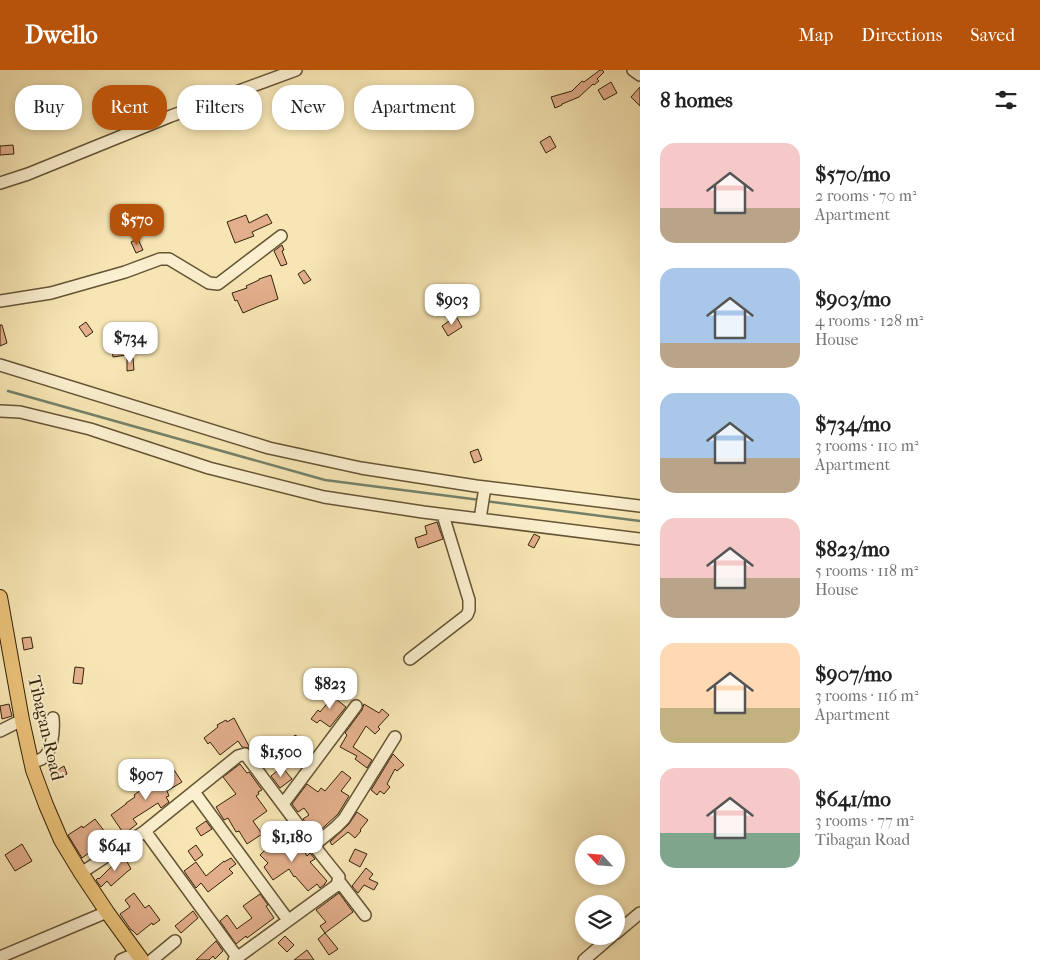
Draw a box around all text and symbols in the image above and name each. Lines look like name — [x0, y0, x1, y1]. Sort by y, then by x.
text: Dwello — [25, 21, 98, 49]
text: Map — [799, 25, 833, 46]
text: Directions — [861, 25, 942, 46]
text: Saved — [970, 25, 1015, 46]
chip: Buy — [15, 85, 82, 130]
chip: Rent — [92, 85, 167, 130]
chip: Filters — [177, 85, 262, 130]
chip: New — [272, 85, 344, 130]
chip: Apartment — [354, 85, 474, 130]
icon: filters — [992, 86, 1020, 114]
text: 8 homes — [660, 88, 733, 112]
text: $570/mo — [815, 162, 890, 186]
icon: home — [700, 163, 760, 223]
text: 2 rooms · 70 m² — [815, 186, 917, 205]
pin: $570 — [107, 204, 167, 246]
text: Apartment — [815, 205, 890, 224]
text: $570 — [121, 210, 153, 229]
pin: $903 — [422, 284, 482, 326]
text: $903/mo — [815, 287, 891, 311]
icon: home — [700, 288, 760, 348]
text: $903 — [436, 290, 468, 309]
text: 4 rooms · 128 m² — [815, 311, 923, 330]
pin: $734 — [100, 322, 160, 364]
text: $734 — [114, 328, 146, 347]
text: House — [815, 330, 858, 349]
text: $734/mo — [815, 412, 891, 436]
icon: home — [700, 413, 760, 473]
text: 3 rooms · 110 m² — [815, 436, 919, 455]
text: Apartment — [815, 455, 890, 474]
text: $823/mo — [815, 537, 890, 561]
icon: home — [700, 538, 760, 598]
text: 5 rooms · 118 m² — [815, 561, 918, 580]
text: House — [815, 580, 858, 599]
text: $907/mo — [815, 662, 892, 686]
icon: home — [700, 663, 760, 723]
pin: $823 — [300, 668, 360, 710]
street label: Tibagan Road — [23, 674, 68, 783]
text: $823 — [314, 674, 346, 693]
text: 3 rooms · 116 m² — [815, 686, 918, 705]
text: Apartment — [815, 705, 890, 724]
pin: $1,500 — [240, 736, 322, 778]
text: $1,500 — [260, 742, 302, 761]
pin: $907 — [116, 758, 176, 801]
text: $907 — [129, 765, 163, 784]
text: $641/mo — [815, 787, 891, 811]
icon: home — [700, 788, 760, 848]
text: 3 rooms · 77 m² — [815, 811, 914, 830]
pin: $1,180 — [251, 820, 333, 863]
text: $1,180 — [272, 827, 312, 846]
pin: $641 — [85, 830, 145, 872]
text: Tibagan Road — [815, 830, 910, 849]
north arrow — [575, 835, 625, 885]
map controls — [575, 835, 625, 945]
text: $641 — [99, 836, 131, 855]
button: layers — [575, 895, 625, 945]

